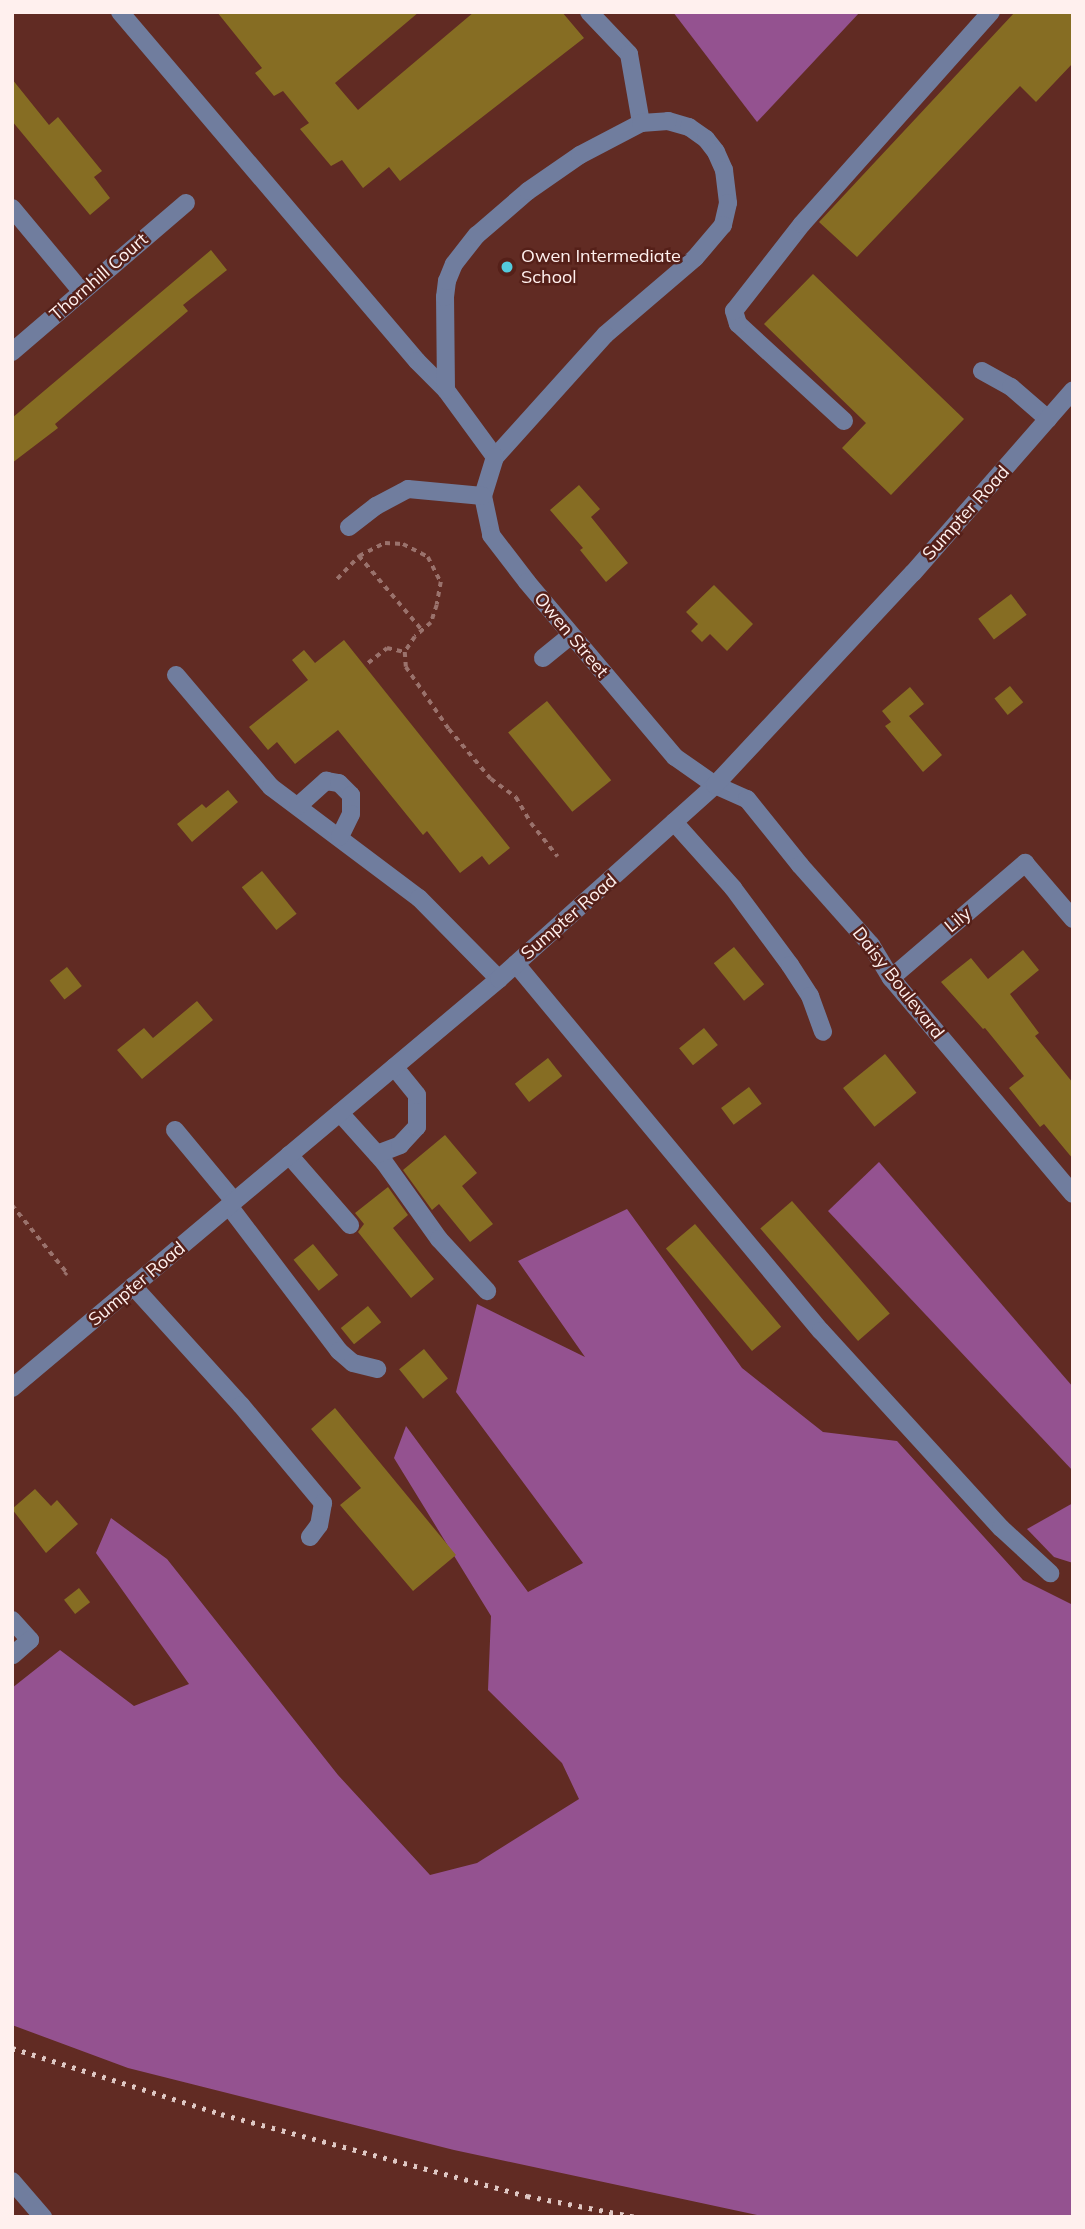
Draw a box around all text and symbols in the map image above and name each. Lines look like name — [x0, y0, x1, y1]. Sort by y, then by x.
street label: Thornhill Court — [46, 229, 152, 325]
place label: Owen Intermediate School — [521, 246, 681, 288]
marker: Owen Intermediate School — [499, 259, 515, 275]
street label: Sumpter Road — [918, 461, 1014, 565]
street label: Owen Street — [529, 588, 613, 682]
street label: Sumpter Road — [517, 870, 621, 964]
street label: Lily — [940, 903, 976, 937]
street label: Daisy Boulevard — [848, 923, 948, 1043]
street label: Sumpter Road — [84, 1237, 190, 1331]

